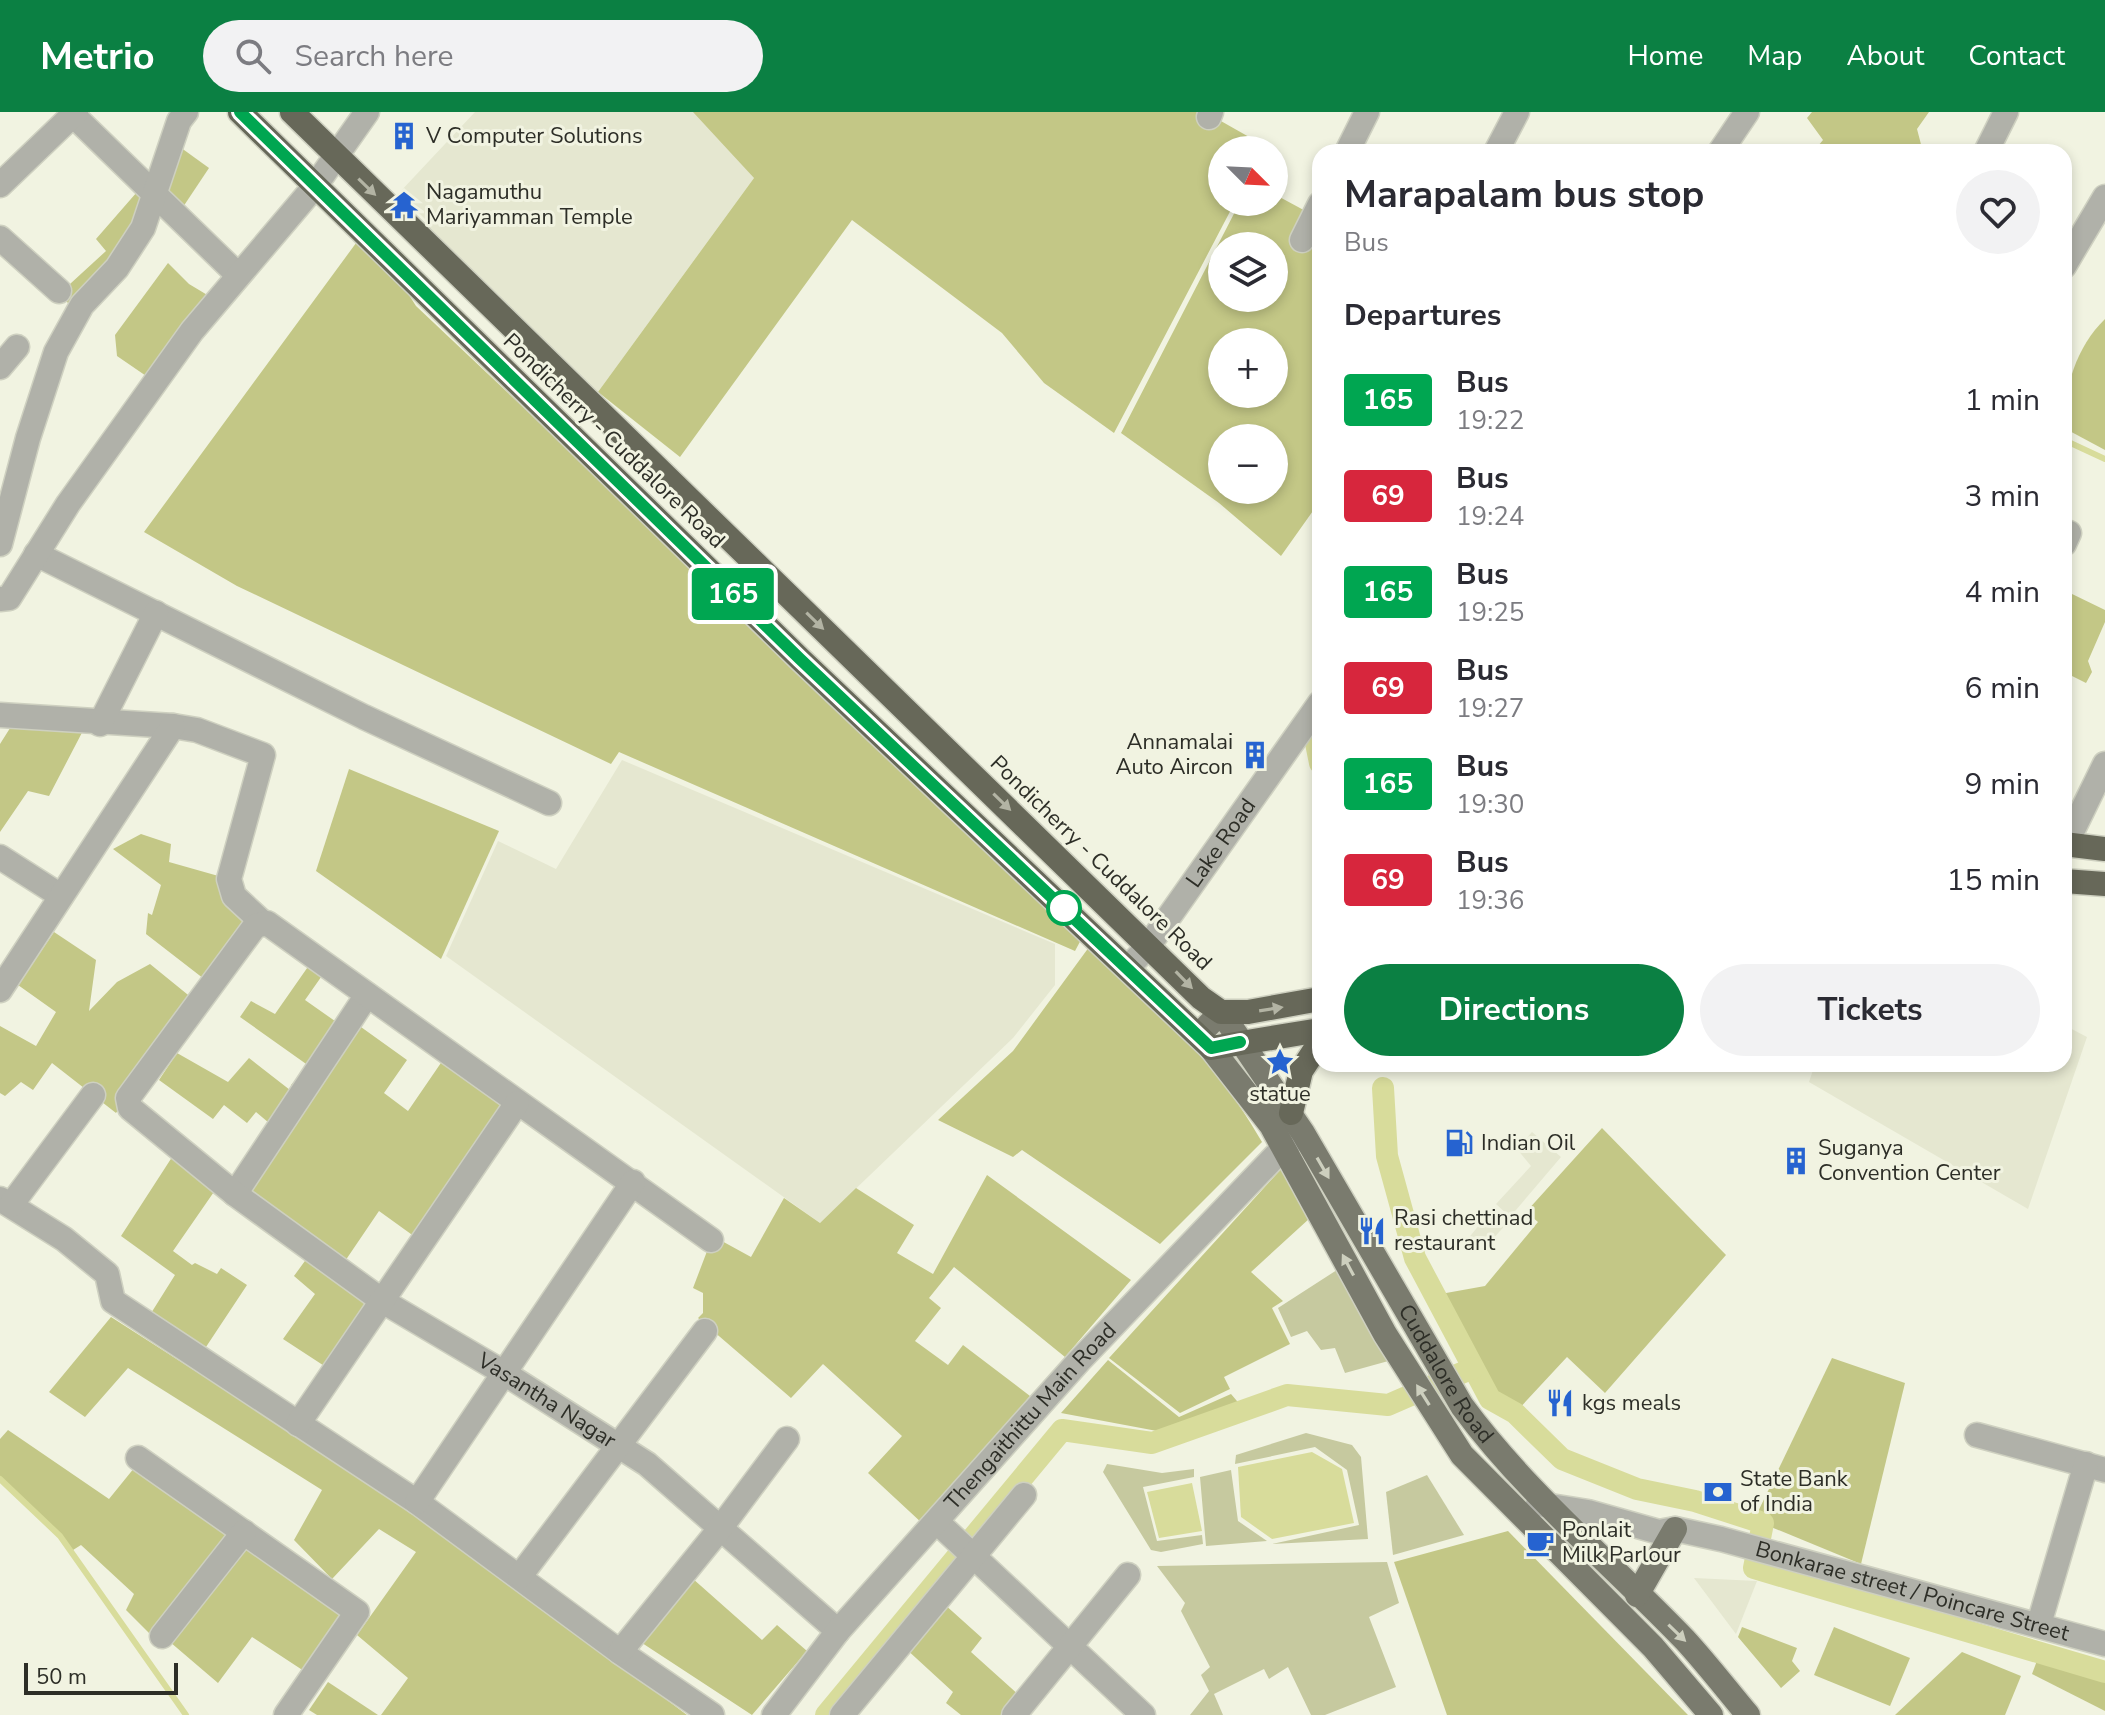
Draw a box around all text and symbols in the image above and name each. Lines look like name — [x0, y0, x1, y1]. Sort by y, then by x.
search box — [203, 20, 763, 92]
text: Metrio — [40, 31, 155, 82]
icon: search — [231, 34, 275, 78]
text: Search here — [295, 36, 454, 77]
text: Home — [1628, 37, 1703, 75]
text: Map — [1747, 37, 1802, 75]
text: About — [1846, 37, 1924, 75]
text: Contact — [1968, 37, 2065, 75]
building icon: V Computer Solutions — [389, 121, 419, 151]
place label: V Computer Solutions — [425, 121, 643, 151]
north arrow — [1208, 136, 1288, 216]
map controls — [1208, 136, 1288, 504]
text: Marapalam bus stop — [1344, 169, 1704, 220]
button: heart — [1956, 170, 2040, 254]
one-way arrow — [357, 177, 376, 196]
place label: Nagamuthu Mariyamman Temple — [426, 177, 633, 232]
temple icon: Nagamuthu Mariyamman Temple — [389, 190, 419, 220]
text: Bus — [1344, 225, 1389, 260]
button: layers — [1208, 232, 1288, 312]
text: Departures — [1344, 295, 1501, 336]
street label: Pondicherry - Cuddalore Road — [496, 327, 732, 555]
button: + — [1208, 328, 1288, 408]
text: Bus — [1456, 362, 1509, 403]
text: 1 min — [1965, 380, 2040, 421]
text: 165 — [1363, 381, 1413, 419]
text: 19:22 — [1456, 403, 1524, 438]
button: − — [1208, 424, 1288, 504]
text: Bus — [1456, 458, 1509, 499]
text: 3 min — [1965, 476, 2040, 517]
text: 69 — [1371, 477, 1405, 515]
text: 19:24 — [1456, 499, 1524, 534]
text: Bus — [1456, 554, 1509, 595]
line badge: 165 — [687, 568, 779, 620]
text: 4 min — [1965, 572, 2040, 613]
text: 165 — [1363, 573, 1413, 611]
text: 165 — [708, 575, 758, 613]
text: 19:25 — [1456, 595, 1524, 630]
one-way arrow — [805, 612, 824, 630]
text: Bus — [1456, 650, 1509, 691]
text: 6 min — [1965, 668, 2040, 709]
text: 69 — [1371, 669, 1405, 707]
text: 19:27 — [1456, 691, 1524, 726]
place label: Annamalai Auto Aircon — [1116, 727, 1233, 782]
building icon: Annamalai Auto Aircon — [1240, 740, 1270, 770]
text: Bus — [1456, 746, 1509, 787]
street label: Pondicherry - Cuddalore Road — [983, 749, 1219, 977]
text: 9 min — [1965, 764, 2040, 805]
text: 165 — [1363, 765, 1413, 803]
text: 19:30 — [1456, 787, 1524, 822]
one-way arrow — [992, 792, 1011, 811]
street label: Lake Road — [1179, 792, 1263, 894]
text: Bus — [1456, 842, 1509, 883]
text: 15 min — [1947, 860, 2040, 901]
text: 69 — [1371, 861, 1405, 899]
text: 19:36 — [1456, 883, 1524, 918]
unlabelled marker — [1047, 891, 1081, 925]
button: Directions — [1344, 964, 1684, 1056]
button: Tickets — [1700, 964, 2040, 1056]
one-way arrow — [1174, 970, 1193, 989]
one-way arrow — [1259, 1002, 1284, 1015]
place icon: statue — [1265, 1047, 1295, 1077]
place label: statue — [1249, 1079, 1311, 1109]
fuel station icon: Indian Oil — [1444, 1128, 1474, 1158]
place label: Indian Oil — [1481, 1128, 1576, 1158]
place label: Suganya Convention Center — [1818, 1133, 2001, 1188]
building icon: Suganya Convention Center — [1781, 1146, 1811, 1176]
one-way arrow — [1316, 1157, 1330, 1179]
place label: Rasi chettinad restaurant — [1394, 1203, 1533, 1258]
restaurant icon: Rasi chettinad restaurant — [1357, 1216, 1387, 1246]
one-way arrow — [1341, 1254, 1355, 1276]
street label: Cuddalore Road — [1391, 1299, 1501, 1450]
street label: Thengaithittu Main Road — [938, 1316, 1123, 1516]
street label: Vasantha Nagar — [471, 1345, 622, 1456]
one-way arrow — [1415, 1384, 1430, 1405]
restaurant icon: kgs meals — [1545, 1388, 1575, 1418]
place label: kgs meals — [1582, 1388, 1681, 1418]
place label: State Bank of India — [1740, 1464, 1849, 1519]
bank icon: State Bank of India — [1703, 1477, 1733, 1507]
place label: Ponlait Milk Parlour — [1562, 1515, 1681, 1570]
cafe icon: Ponlait Milk Parlour — [1525, 1528, 1555, 1558]
street label: Bonkarae street / Poincare Street — [1752, 1534, 2073, 1649]
one-way arrow — [1667, 1623, 1686, 1642]
scale bar — [24, 1659, 178, 1695]
text: 50 m — [36, 1662, 87, 1692]

